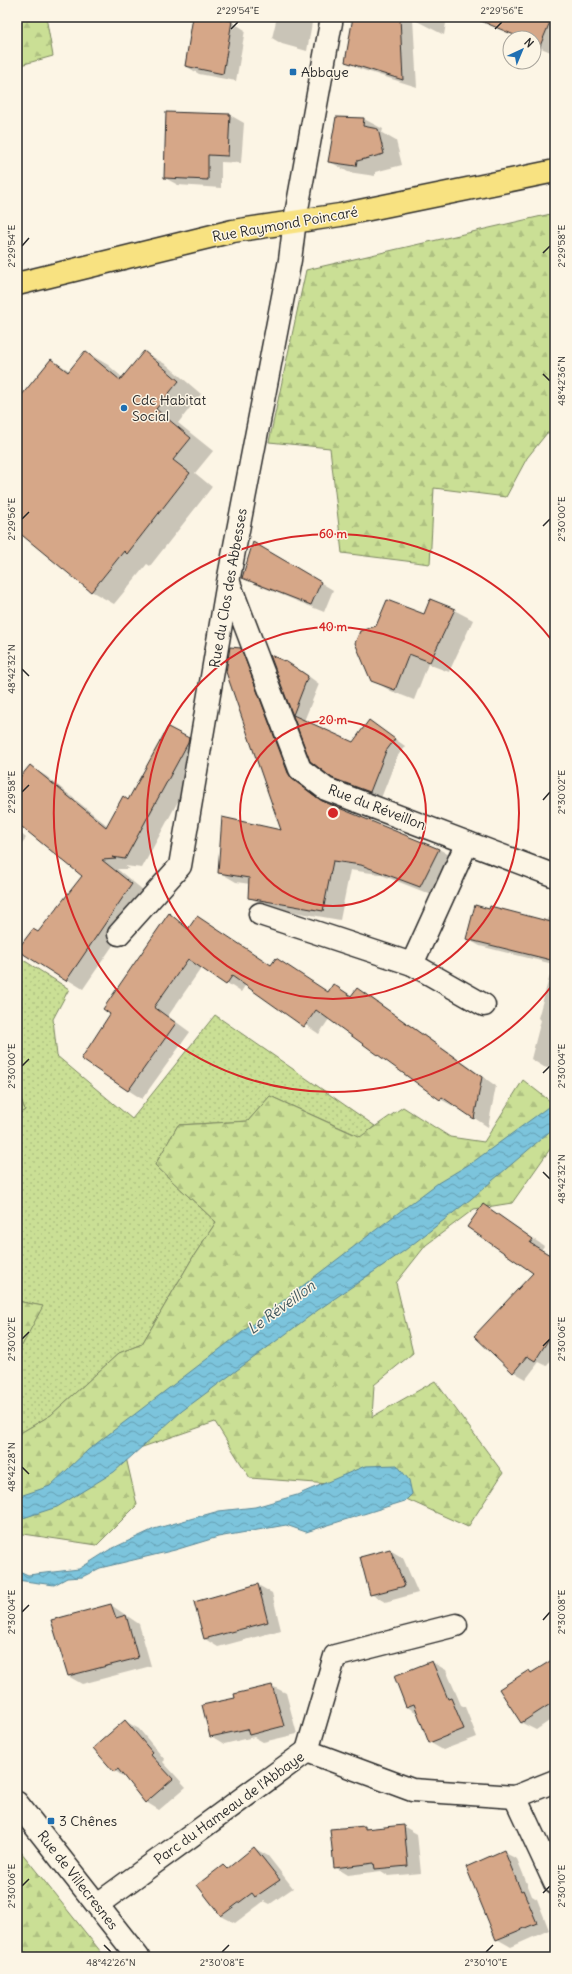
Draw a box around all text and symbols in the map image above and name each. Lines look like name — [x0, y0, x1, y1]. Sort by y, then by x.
text: 2°29'54"E — [217, 4, 260, 17]
text: 2°29'56"E — [481, 4, 523, 17]
north arrow — [502, 30, 542, 70]
text: N — [521, 35, 537, 50]
place label: Abbaye — [301, 63, 349, 81]
marker: Abbaye — [288, 67, 298, 77]
street label: Rue Raymond Poincaré — [211, 202, 359, 246]
text: 2°29'54"E — [5, 224, 18, 267]
text: 2°29'58"E — [555, 225, 568, 267]
text: 48°42'36"N — [555, 356, 568, 406]
place label: Cdc Habitat Social — [132, 391, 206, 425]
marker: Cdc Habitat Social — [119, 403, 129, 413]
text: 2°30'00"E — [555, 496, 568, 542]
text: 2°29'56"E — [5, 498, 18, 540]
street label: Rue du Clos des Abbesses — [205, 507, 251, 669]
text: 60 m — [319, 526, 348, 541]
text: 40 m — [319, 619, 348, 634]
text: 48°42'32"N — [5, 644, 18, 694]
text: 20 m — [319, 712, 347, 727]
text: 2°30'02"E — [555, 770, 568, 814]
text: 2°29'58"E — [5, 771, 18, 813]
street label: Rue du Réveillon — [325, 780, 429, 834]
centre of rings — [326, 806, 340, 820]
text: 2°30'00"E — [5, 1043, 18, 1089]
text: 2°30'04"E — [555, 1044, 568, 1088]
text: 48°42'32"N — [555, 1154, 568, 1204]
water label: Le Réveillon — [243, 1276, 319, 1338]
text: 2°30'02"E — [5, 1317, 18, 1361]
text: 2°30'06"E — [555, 1317, 568, 1361]
text: 48°42'28"N — [5, 1442, 18, 1492]
text: 2°30'04"E — [5, 1590, 18, 1634]
text: 2°30'08"E — [555, 1590, 568, 1634]
street label: Parc du Hameau de l'Abbaye — [150, 1747, 308, 1869]
place label: 3 Chênes — [59, 1812, 117, 1830]
marker: 3 Chênes — [46, 1816, 56, 1826]
street label: Rue de Villecresnes — [34, 1827, 122, 1933]
text: 2°30'06"E — [5, 1864, 18, 1908]
text: 2°30'10"E — [555, 1864, 568, 1907]
text: 48°42'26"N — [86, 1956, 136, 1969]
text: 2°30'08"E — [200, 1956, 244, 1969]
text: 2°30'10"E — [465, 1956, 508, 1969]

